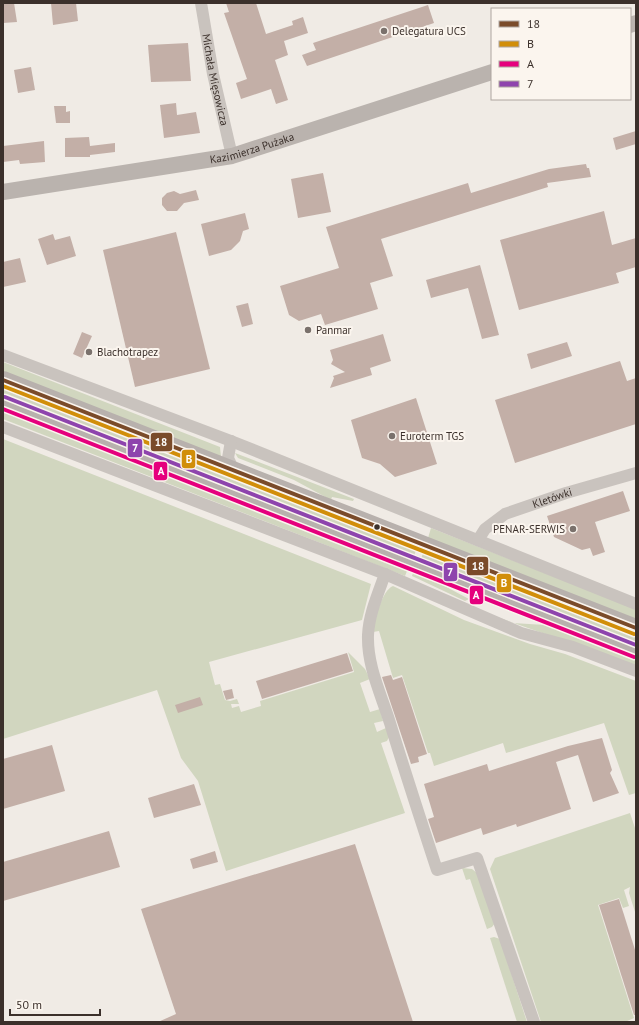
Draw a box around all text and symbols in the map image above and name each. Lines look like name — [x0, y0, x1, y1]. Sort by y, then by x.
legend — [491, 8, 631, 100]
text: 18 — [527, 16, 540, 31]
place label: Delegatura UCS — [392, 24, 466, 38]
marker: Delegatura UCS — [379, 26, 389, 36]
street label: Michała Mięsowicza — [199, 33, 232, 127]
text: B — [527, 36, 534, 51]
text: A — [527, 56, 534, 71]
text: 7 — [527, 76, 534, 91]
street label: Kazimierza Pużaka — [209, 129, 296, 166]
place label: Panmar — [316, 323, 352, 337]
marker: Panmar — [303, 325, 313, 335]
place label: Blachotrapez — [97, 345, 158, 359]
marker: Blachotrapez — [84, 347, 94, 357]
place label: Euroterm TGS — [400, 429, 464, 443]
marker: Euroterm TGS — [387, 431, 397, 441]
line badge: 18 — [150, 432, 173, 452]
text: 18 — [155, 435, 167, 449]
line badge: 7 — [127, 438, 143, 458]
text: 7 — [132, 441, 138, 455]
line badge: B — [181, 449, 196, 469]
text: B — [186, 452, 193, 466]
line badge: A — [153, 461, 168, 481]
text: A — [158, 464, 165, 478]
street label: Kletówki — [530, 485, 574, 511]
unlabelled marker — [372, 522, 382, 532]
place label: PENAR-SERWIS — [493, 522, 565, 536]
marker: PENAR-SERWIS — [568, 524, 578, 534]
line badge: 18 — [466, 556, 489, 576]
text: 18 — [472, 559, 484, 573]
line badge: 7 — [443, 562, 458, 582]
text: 7 — [447, 565, 453, 579]
line badge: B — [496, 573, 512, 593]
text: B — [501, 576, 508, 590]
line badge: A — [469, 585, 484, 605]
text: A — [473, 588, 480, 602]
scale bar — [10, 991, 100, 1017]
text: 50 m — [16, 997, 42, 1012]

